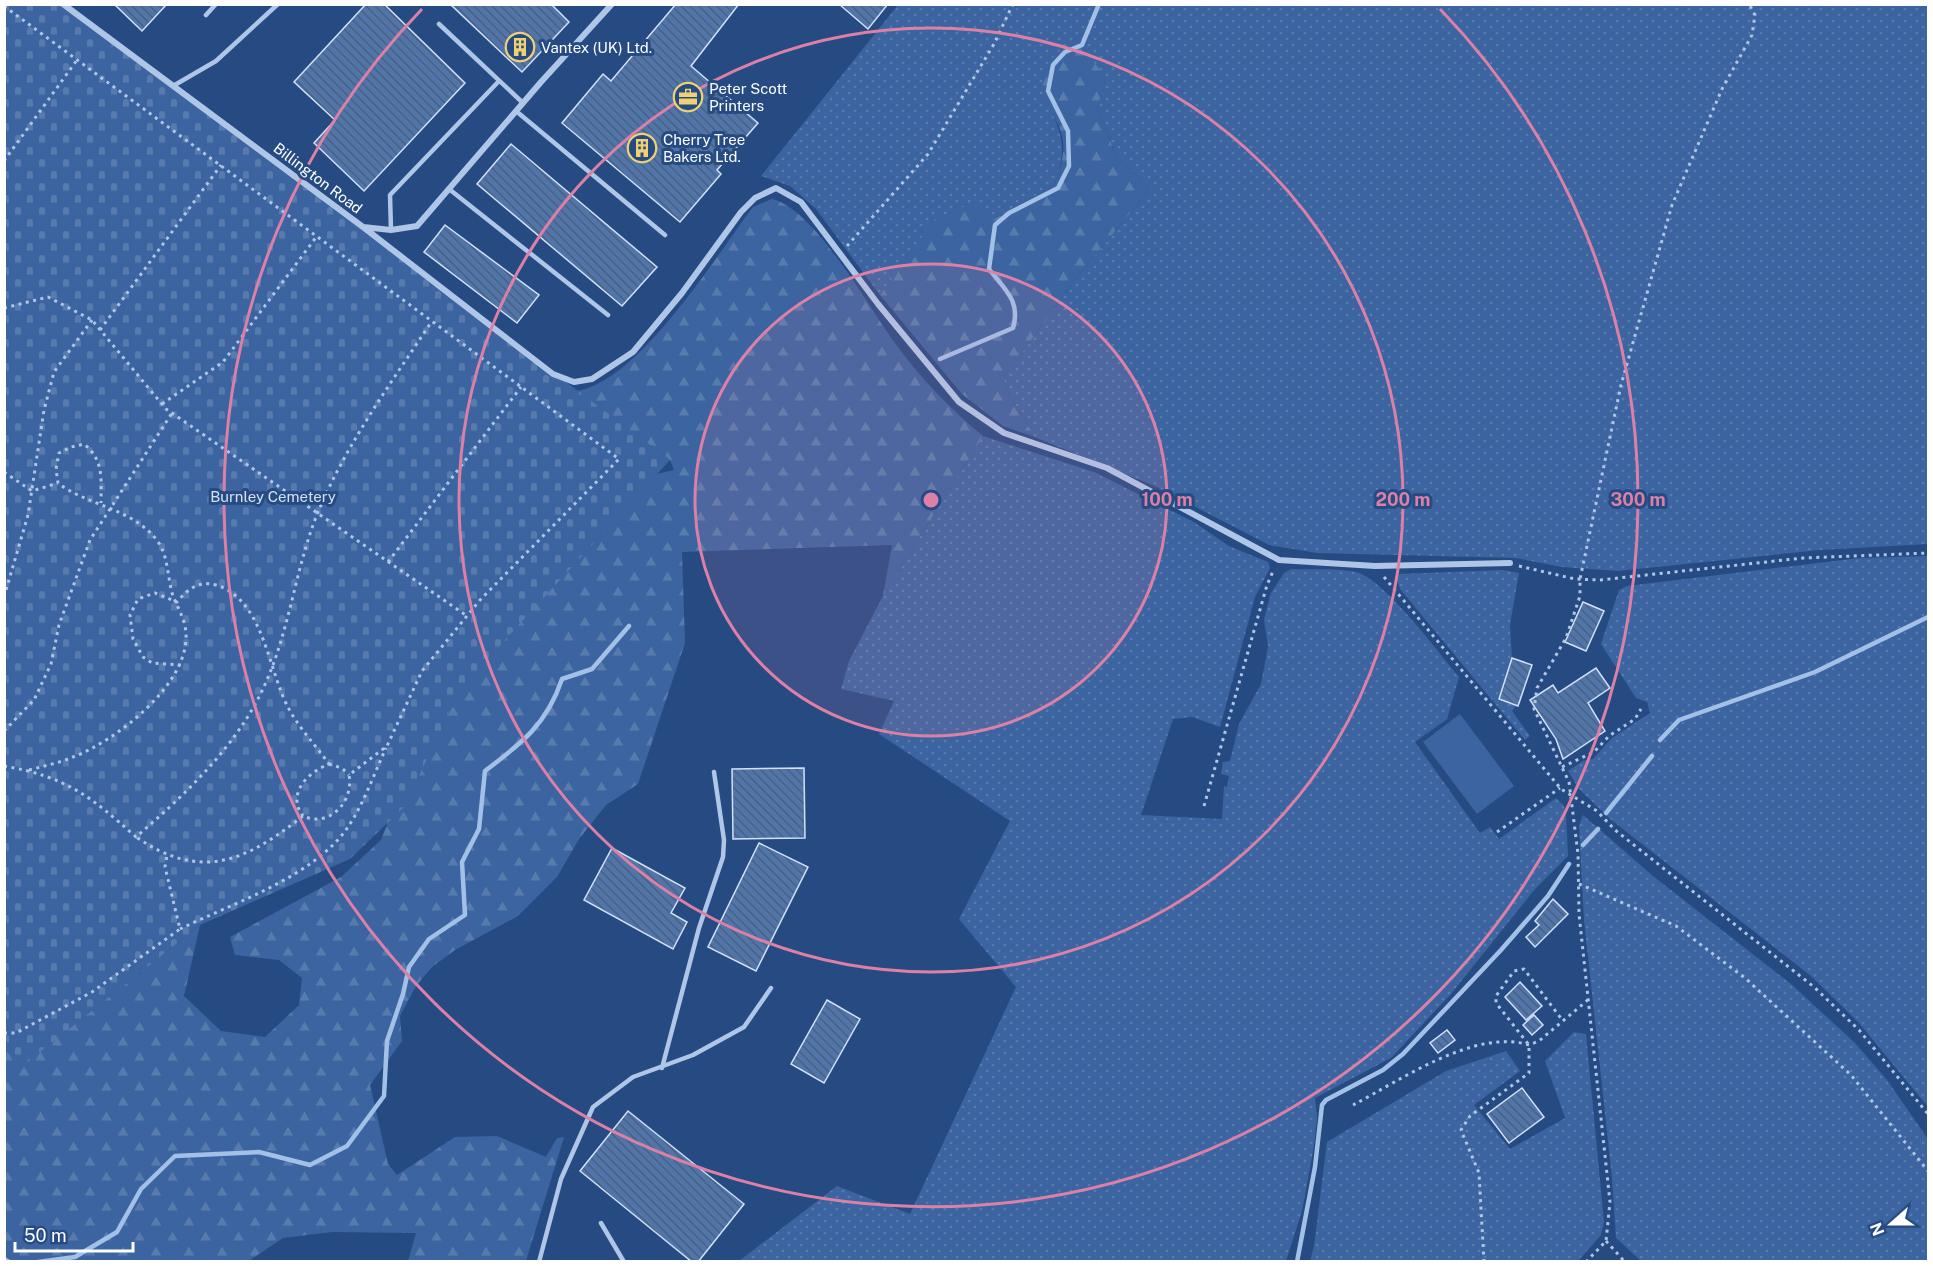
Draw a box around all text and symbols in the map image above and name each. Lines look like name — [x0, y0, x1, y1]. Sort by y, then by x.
building icon: Vantex (UK) Ltd. — [504, 31, 536, 63]
place label: Vantex (UK) Ltd. — [541, 39, 652, 56]
place label: Peter Scott Printers — [709, 80, 788, 114]
office icon: Peter Scott Printers — [672, 81, 704, 113]
place label: Cherry Tree Bakers Ltd. — [663, 131, 745, 165]
building icon: Cherry Tree Bakers Ltd. — [626, 132, 658, 164]
street label: Billington Road — [270, 139, 366, 217]
park label: Burnley Cemetery — [210, 488, 336, 505]
text: 100 m — [1141, 489, 1193, 510]
text: 200 m — [1376, 489, 1430, 510]
text: 300 m — [1610, 489, 1666, 510]
centre of rings — [921, 490, 941, 510]
north arrow — [1861, 1194, 1921, 1254]
scale bar — [15, 1215, 134, 1253]
text: N — [1866, 1220, 1889, 1238]
text: 50 m — [24, 1225, 67, 1246]

